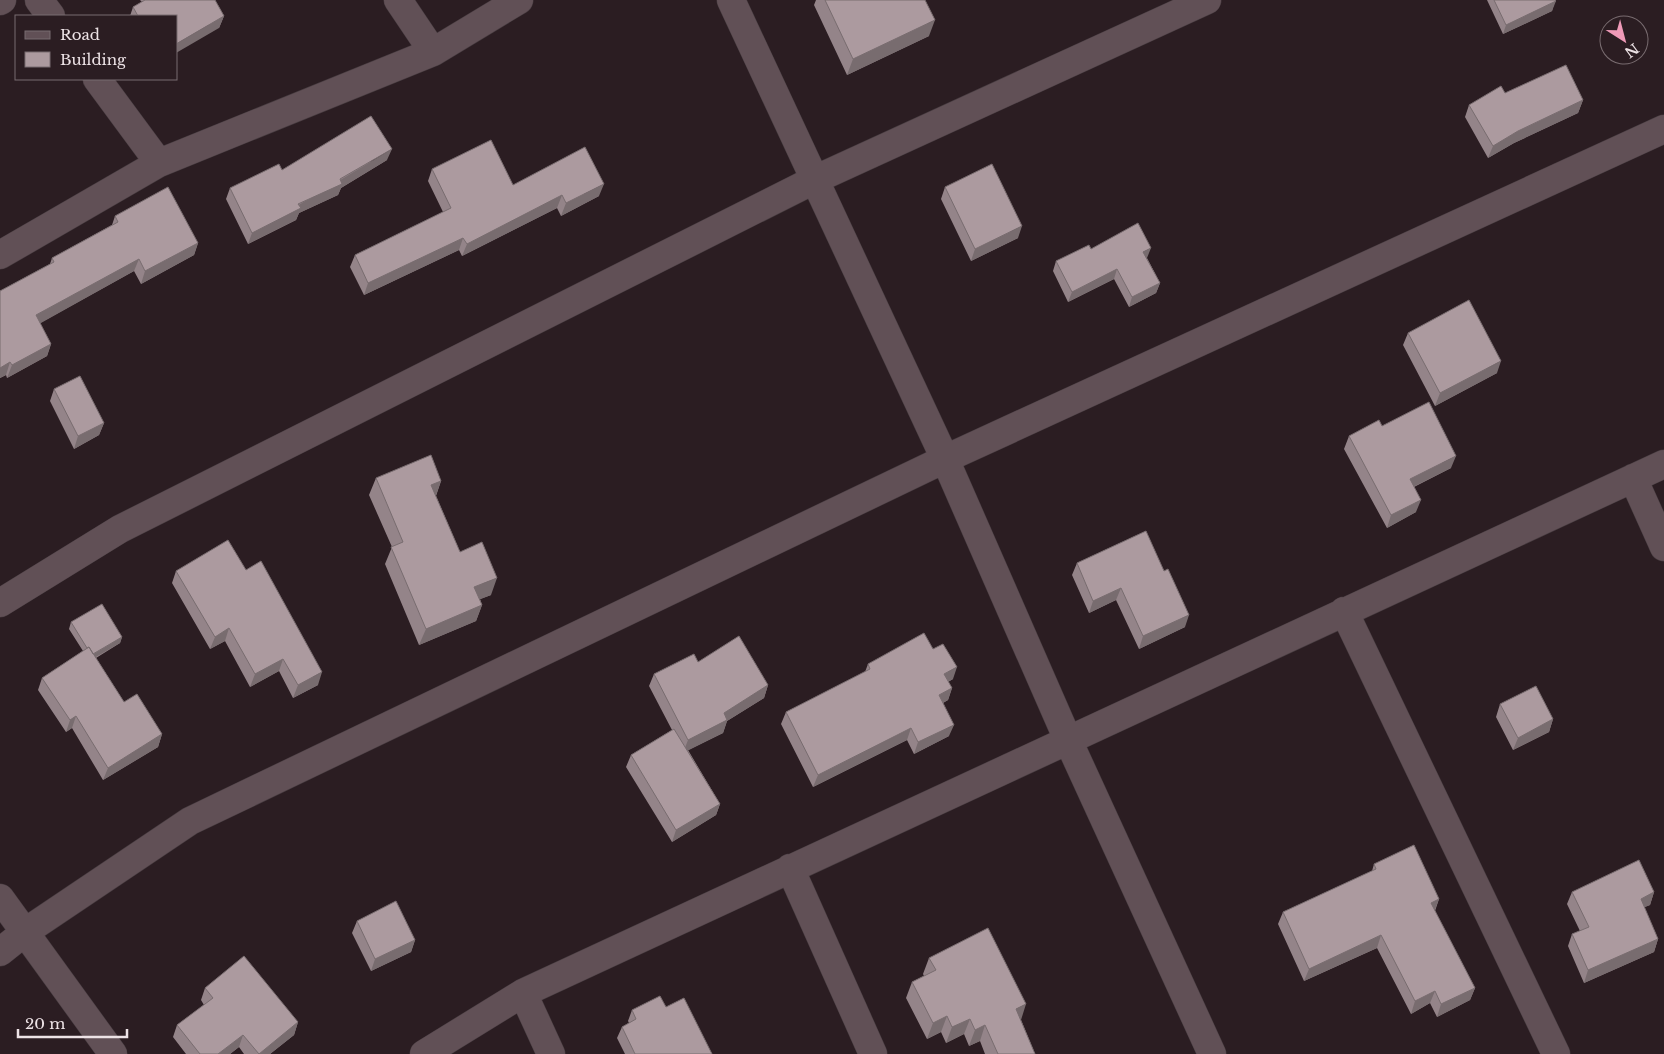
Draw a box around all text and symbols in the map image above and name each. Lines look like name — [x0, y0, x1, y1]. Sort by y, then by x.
legend — [15, 15, 178, 80]
north arrow — [1599, 15, 1649, 65]
text: Road — [60, 25, 100, 44]
text: N — [1621, 39, 1642, 62]
text: Building — [60, 50, 127, 69]
scale bar — [18, 1006, 126, 1038]
text: 20 m — [25, 1014, 65, 1033]

